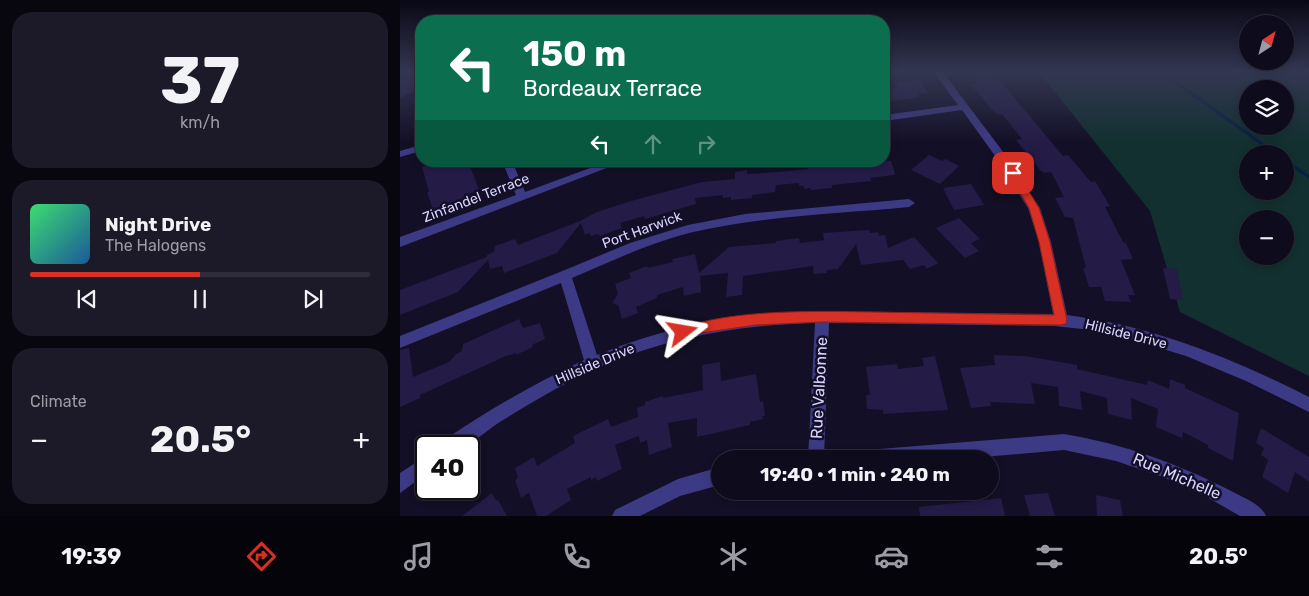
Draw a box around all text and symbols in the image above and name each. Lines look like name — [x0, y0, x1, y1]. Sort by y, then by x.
north arrow — [1239, 15, 1294, 70]
map controls — [1239, 15, 1294, 265]
text: 150 m — [523, 33, 626, 75]
icon: left — [440, 35, 505, 100]
text: 37 — [160, 42, 240, 119]
text: Bordeaux Terrace — [523, 75, 702, 102]
button: layers — [1239, 80, 1294, 135]
text: km/h — [180, 113, 220, 132]
icon: left — [586, 130, 614, 158]
icon: ahead — [639, 130, 667, 158]
icon: right — [692, 130, 720, 158]
button: + — [1239, 145, 1294, 200]
pin — [992, 152, 1034, 194]
icon: arrive — [999, 159, 1027, 187]
street label: Zinfandel Terrace — [420, 170, 532, 226]
street label: Port Harwick — [600, 207, 685, 252]
button: − — [1239, 210, 1294, 265]
text: Night Drive — [105, 213, 211, 236]
text: The Halogens — [105, 236, 206, 255]
icon: previous — [73, 285, 101, 313]
icon: pause — [186, 285, 214, 313]
icon: next — [299, 285, 327, 313]
position arrow — [656, 305, 708, 357]
street label: Hillside Drive — [1083, 316, 1169, 352]
street label: Rue Valbonne — [807, 337, 831, 439]
street label: Hillside Drive — [553, 340, 637, 388]
text: Climate — [30, 392, 87, 411]
text: 20.5° — [150, 416, 251, 462]
text: − — [30, 423, 48, 456]
text: + — [353, 423, 370, 456]
speed limit sign: 40 — [415, 435, 480, 500]
street label: Rue Michelle — [1130, 449, 1224, 503]
text: 19:40 · 1 min · 240 m — [760, 463, 950, 486]
icon: directions — [244, 539, 279, 574]
icon: music — [401, 539, 436, 574]
icon: phone — [559, 539, 594, 574]
icon: climate — [716, 539, 751, 574]
icon: car — [874, 539, 909, 574]
icon: filters — [1032, 539, 1067, 574]
text: 19:39 — [61, 543, 121, 570]
text: 20.5° — [1189, 543, 1248, 570]

